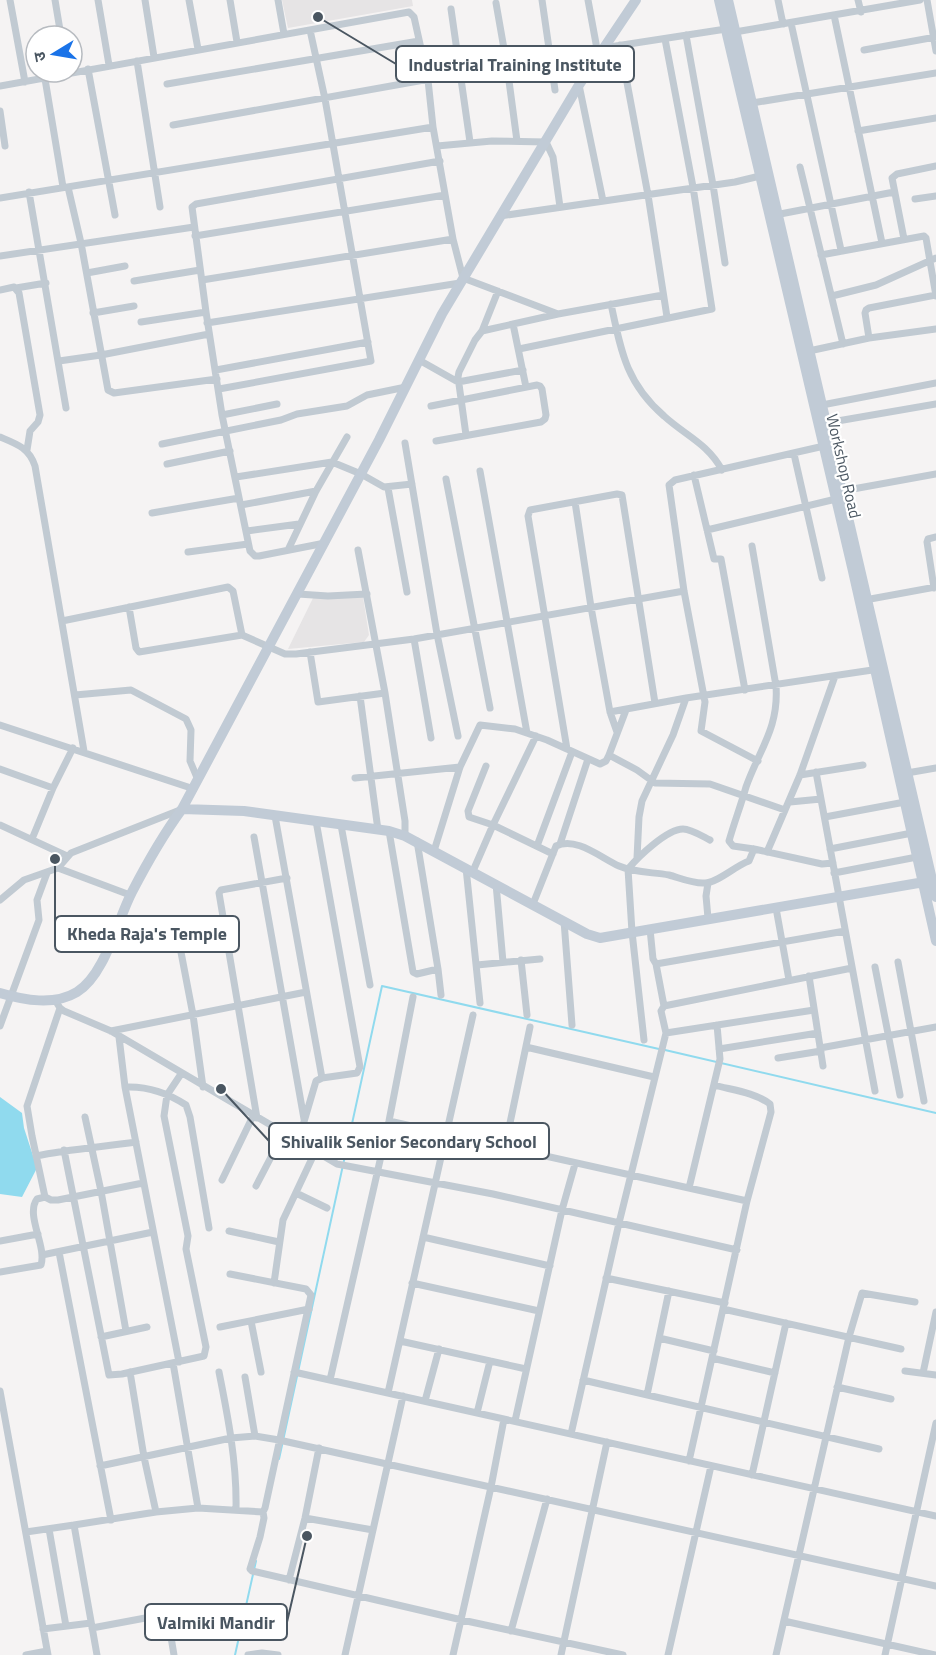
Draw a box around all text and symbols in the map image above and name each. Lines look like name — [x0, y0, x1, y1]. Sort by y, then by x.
north arrow — [24, 24, 84, 84]
callout: Industrial Training Institute — [396, 46, 634, 82]
text: उ — [26, 49, 52, 64]
text: Industrial Training Institute — [408, 51, 622, 78]
street label: Workshop Road — [820, 411, 868, 521]
callout: Kheda Raja's Temple — [55, 916, 239, 952]
text: Kheda Raja's Temple — [67, 920, 227, 947]
callout: Shivalik Senior Secondary School — [269, 1123, 549, 1159]
text: Shivalik Senior Secondary School — [281, 1128, 537, 1155]
callout: Valmiki Mandir — [145, 1604, 287, 1640]
text: Valmiki Mandir — [157, 1609, 275, 1636]

